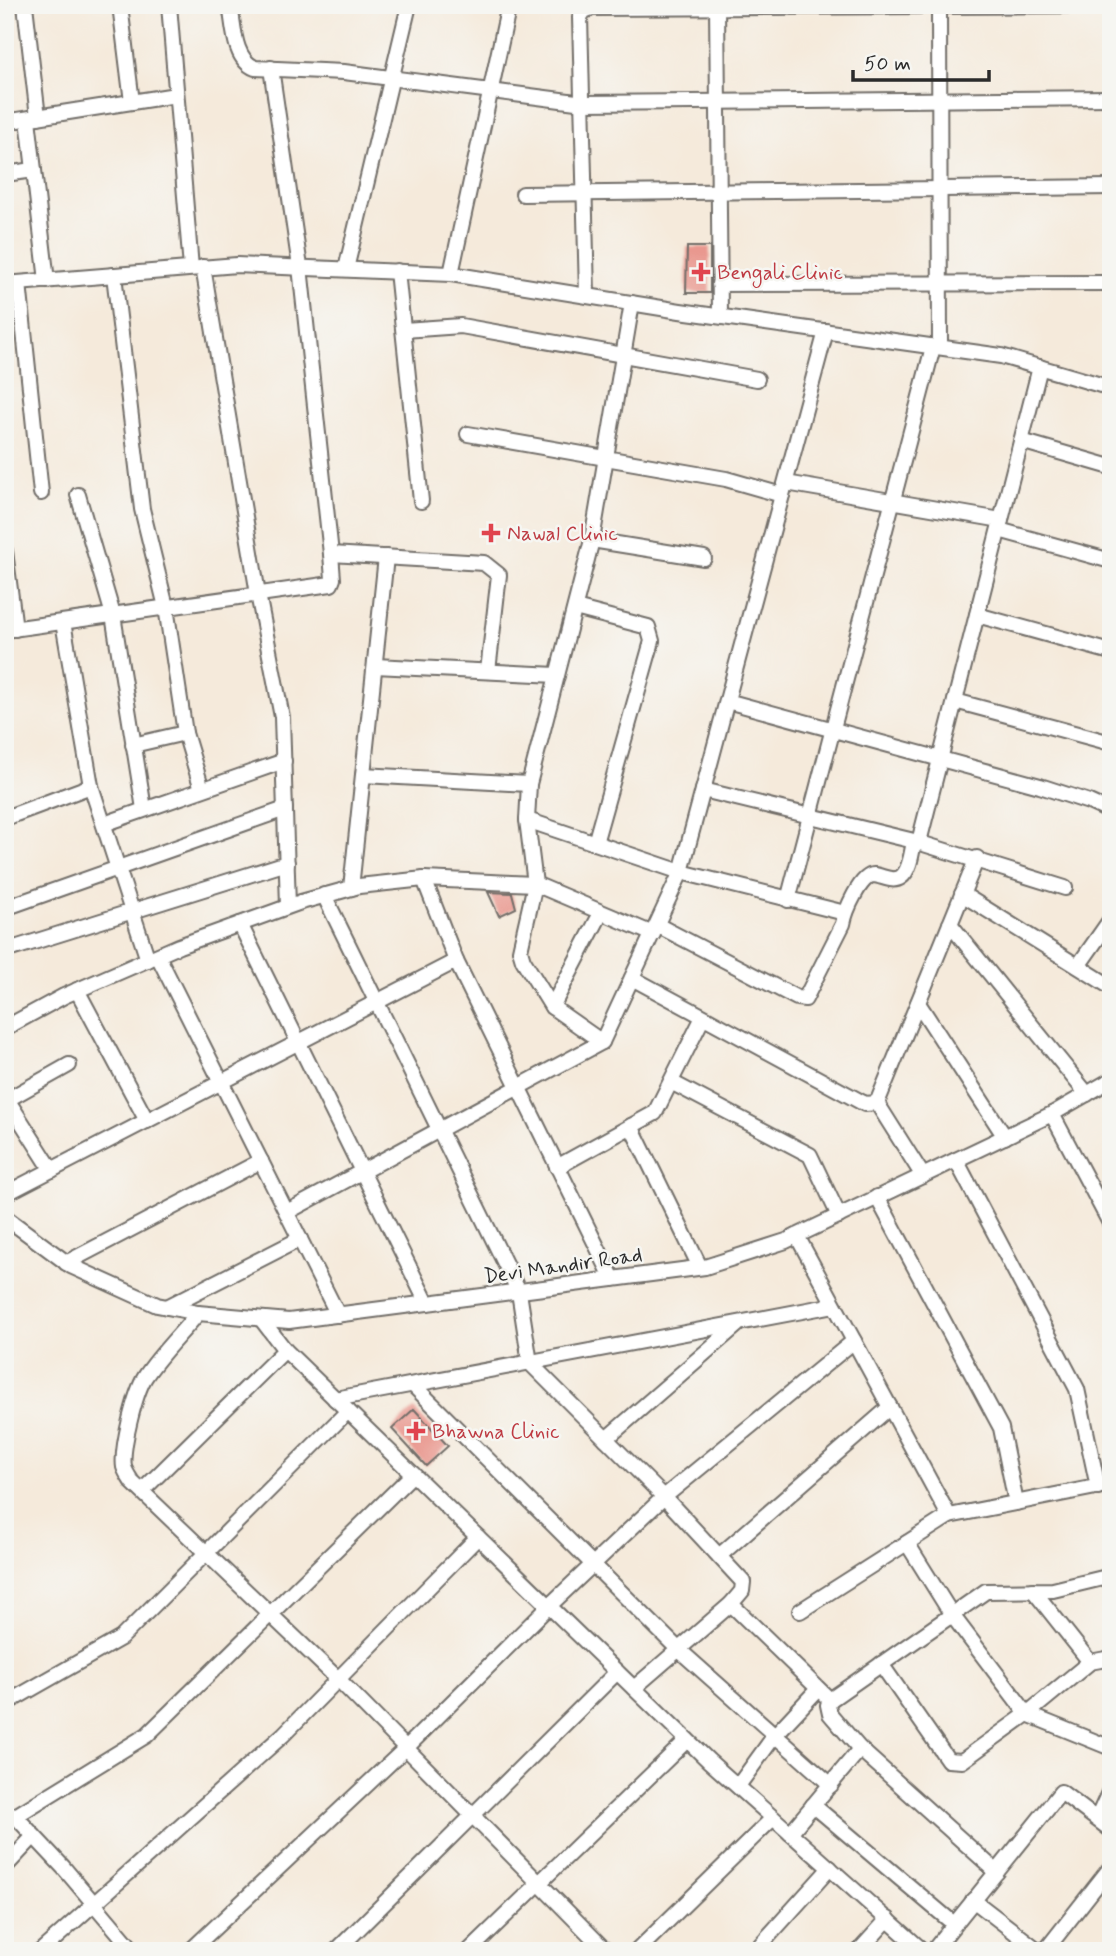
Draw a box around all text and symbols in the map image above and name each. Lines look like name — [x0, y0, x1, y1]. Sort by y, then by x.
scale bar — [853, 38, 990, 82]
text: 50 m — [864, 50, 911, 78]
place label: Bengali Clinic — [717, 259, 843, 288]
marker: Bengali Clinic — [691, 262, 711, 282]
place label: Nawal Clinic — [507, 520, 618, 548]
marker: Nawal Clinic — [481, 523, 501, 543]
street label: Devi Mandir Road — [482, 1241, 644, 1291]
place label: Bhawna Clinic — [432, 1418, 560, 1446]
marker: Bhawna Clinic — [406, 1421, 426, 1441]

